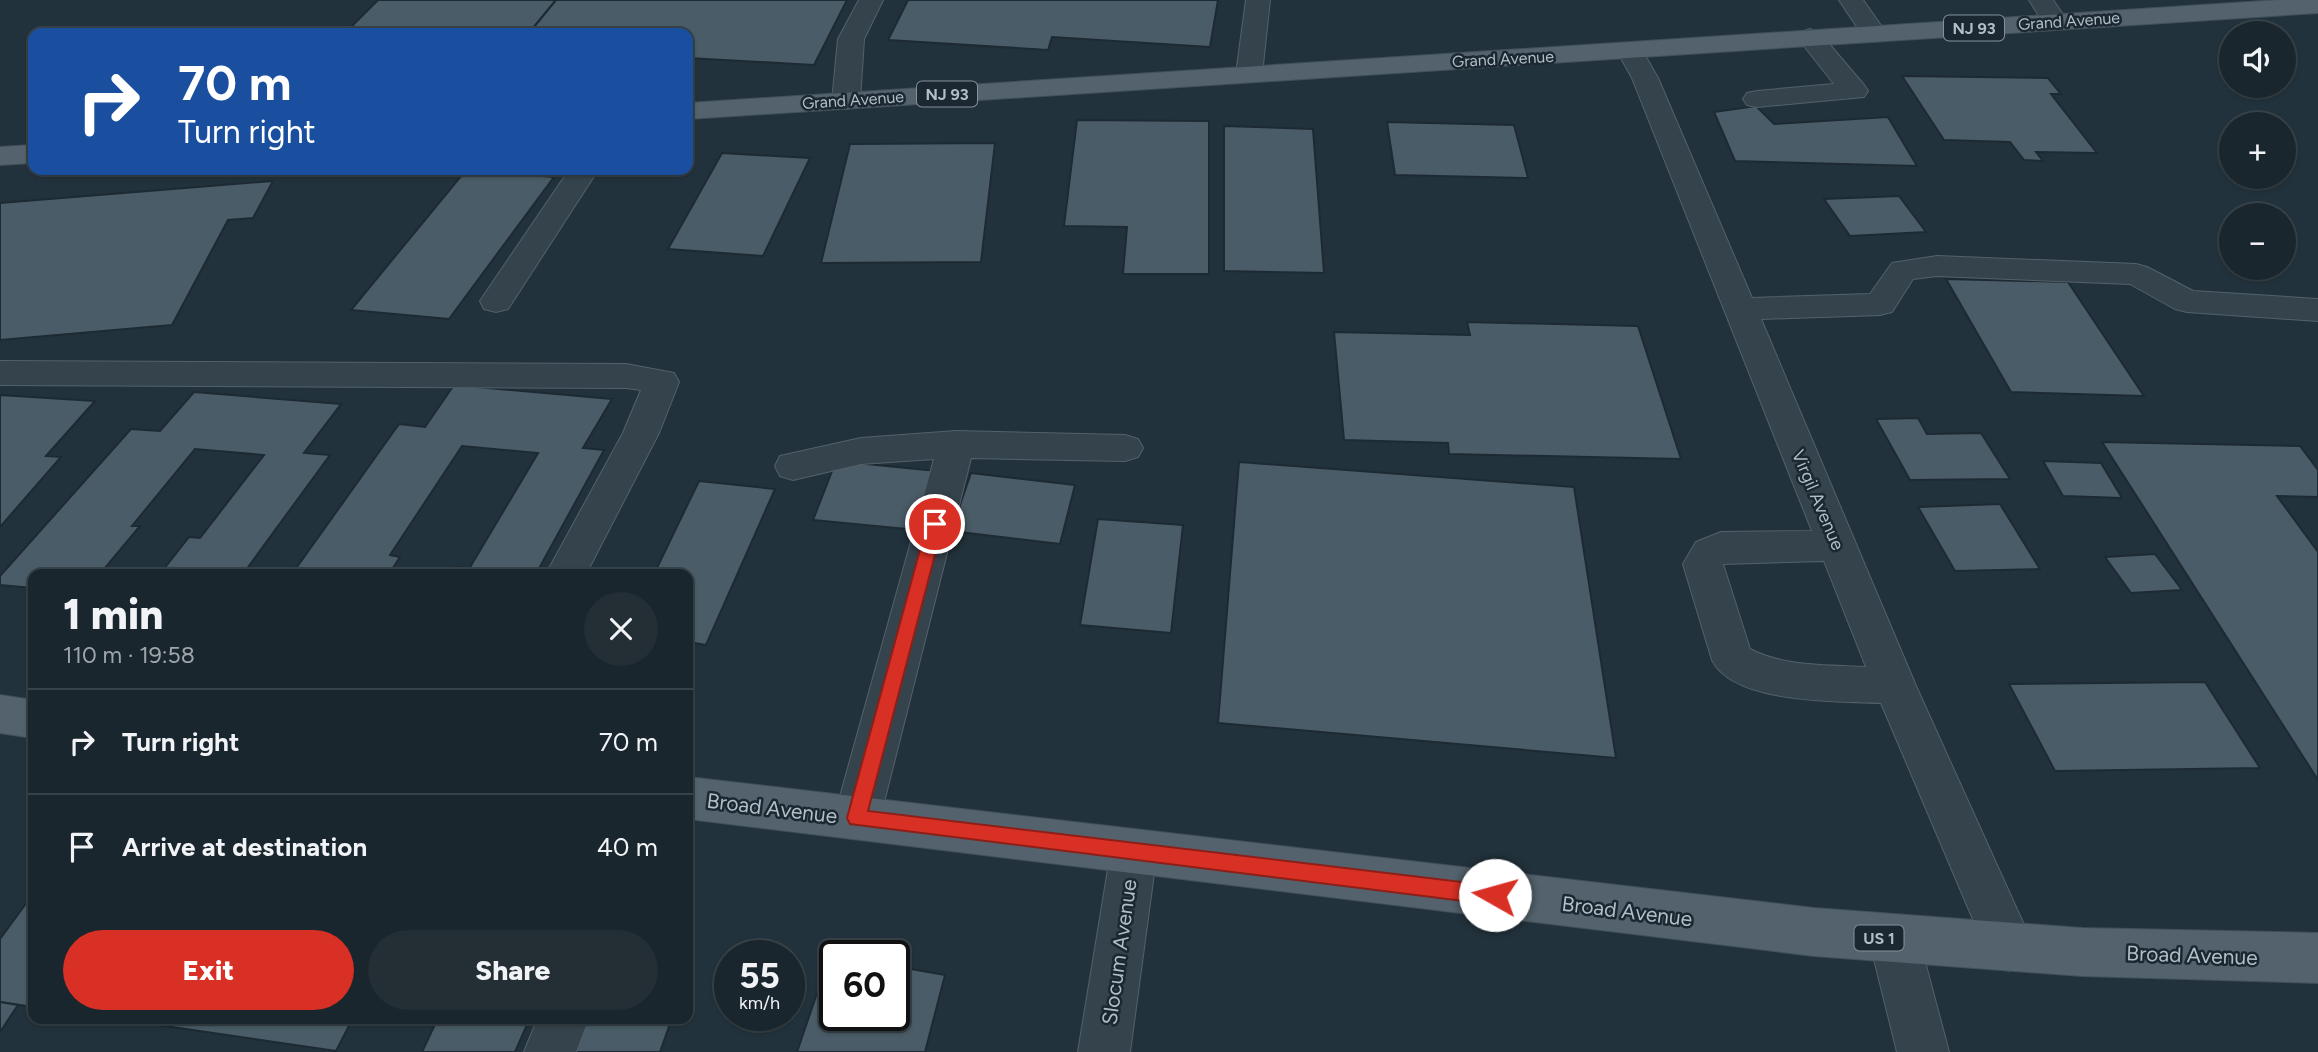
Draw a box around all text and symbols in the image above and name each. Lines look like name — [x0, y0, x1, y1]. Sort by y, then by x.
street label: Grand Avenue — [2017, 8, 2121, 34]
road number: NJ 93 — [1944, 16, 2004, 40]
map controls — [2219, 21, 2296, 280]
button: sound — [2219, 21, 2296, 98]
street label: Grand Avenue — [1452, 47, 1555, 71]
text: 70 m — [178, 53, 291, 112]
icon: right — [63, 56, 154, 147]
road number: NJ 93 — [917, 82, 977, 106]
street label: Grand Avenue — [801, 87, 905, 113]
button: + — [2219, 112, 2296, 189]
text: Turn right — [178, 113, 316, 151]
button: − — [2219, 203, 2296, 280]
street label: Virgil Avenue — [1787, 447, 1849, 554]
pin — [905, 494, 965, 554]
icon: arrive — [916, 505, 954, 543]
text: 1 min — [63, 589, 163, 640]
button: close — [584, 592, 658, 666]
text: 110 m · 19:58 — [63, 641, 195, 669]
icon: right — [63, 723, 101, 761]
text: Turn right — [122, 726, 239, 758]
text: 70 m — [599, 726, 658, 758]
street label: Broad Avenue — [705, 788, 839, 828]
icon: arrive — [63, 828, 101, 866]
text: Arrive at destination — [122, 831, 367, 863]
text: 40 m — [597, 831, 658, 863]
position arrow — [1458, 858, 1532, 932]
street label: Slocum Avenue — [1096, 878, 1142, 1026]
street label: Broad Avenue — [1560, 891, 1694, 931]
road number: US 1 — [1854, 926, 1904, 950]
button: Exit — [63, 930, 354, 1010]
button: Share — [368, 930, 658, 1010]
speed limit sign: 60 — [819, 940, 910, 1031]
street label: Broad Avenue — [2126, 940, 2258, 970]
text: 55 — [739, 955, 780, 997]
text: km/h — [739, 992, 780, 1014]

